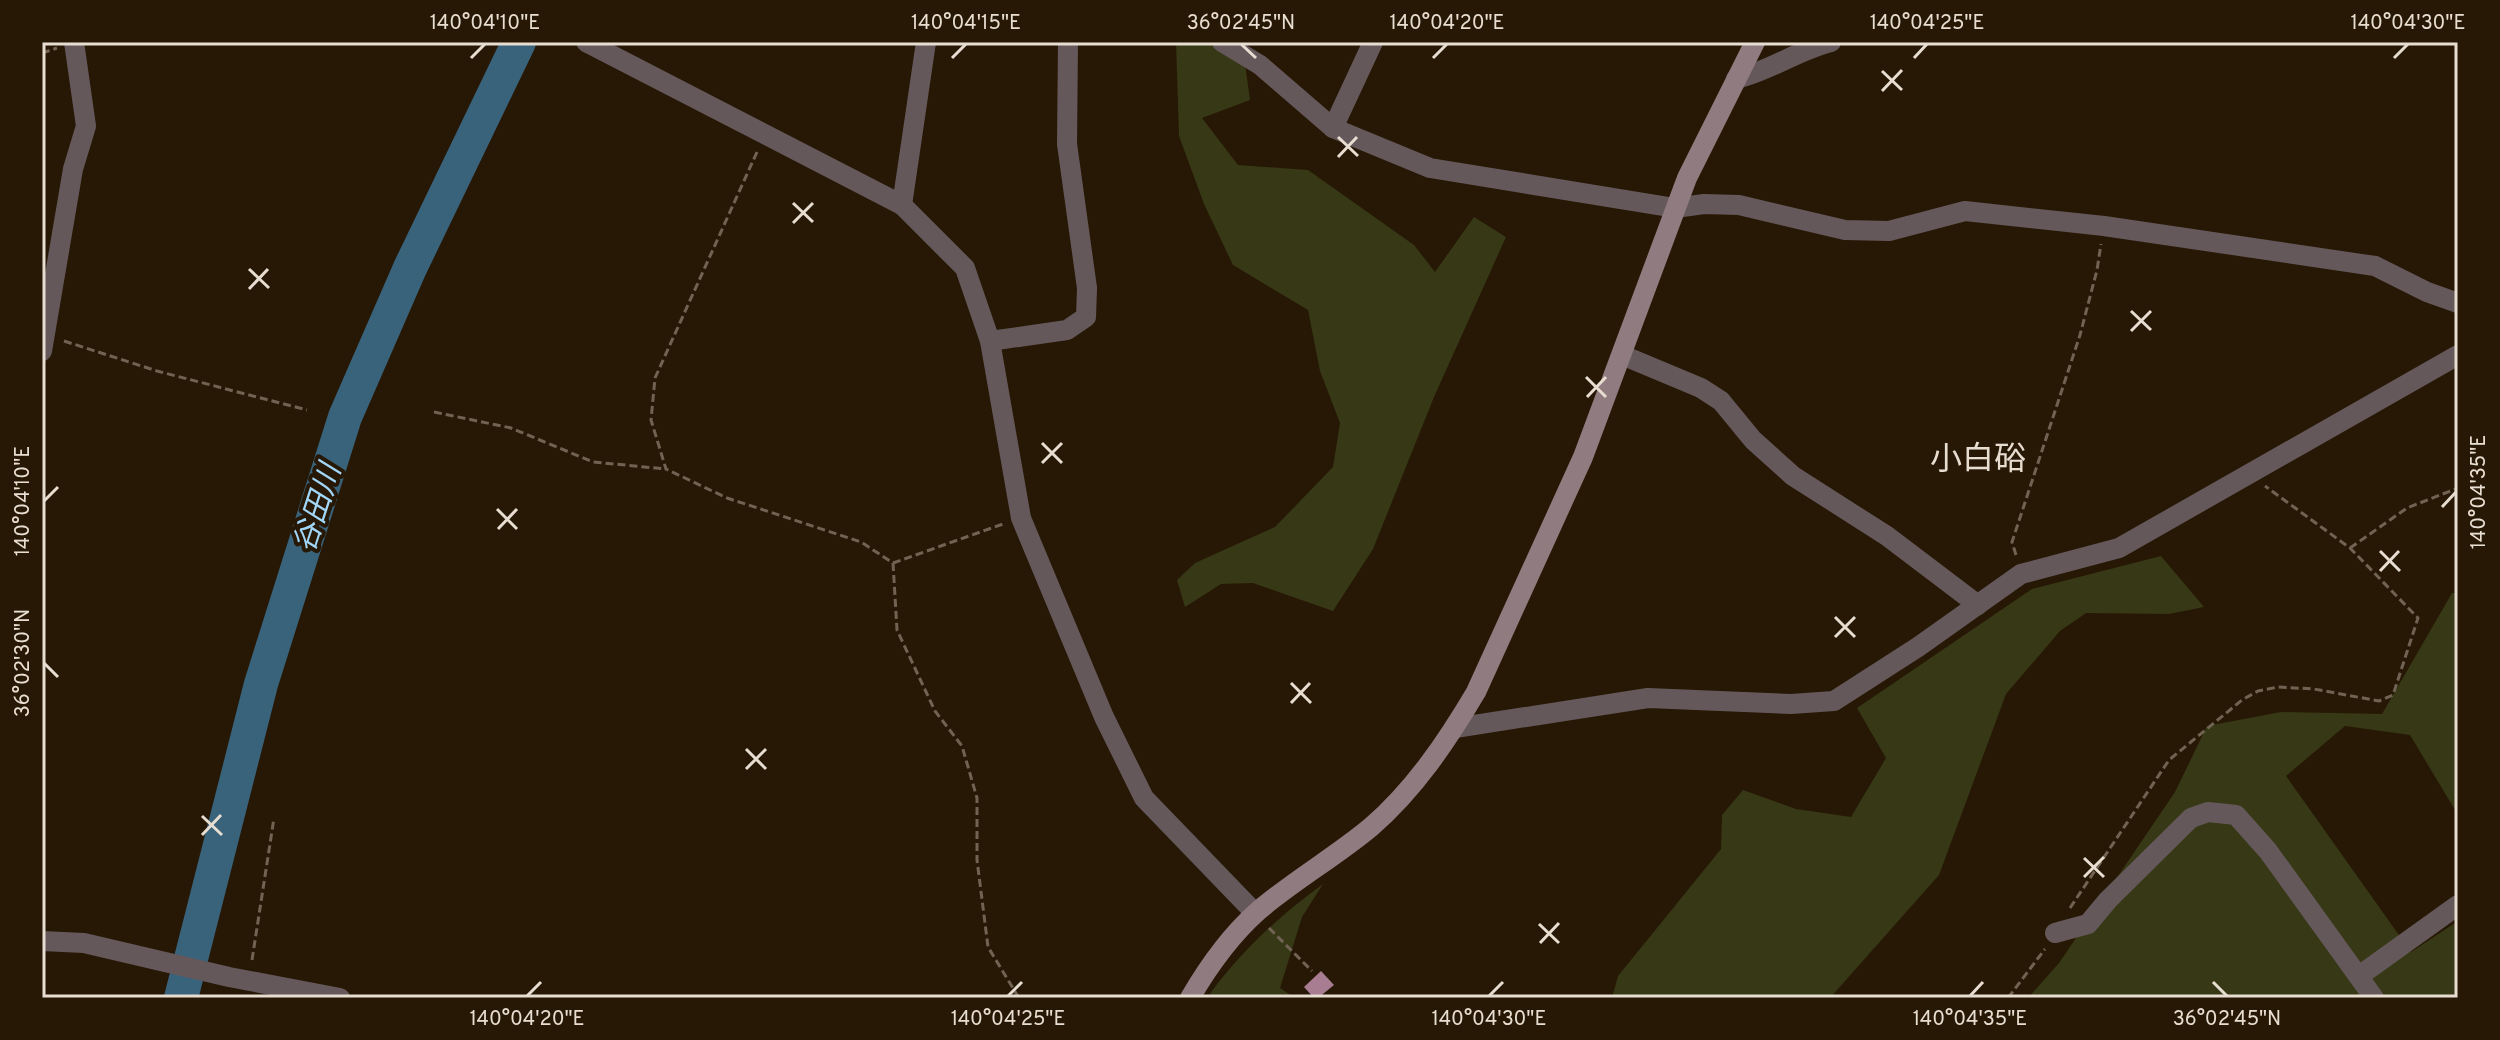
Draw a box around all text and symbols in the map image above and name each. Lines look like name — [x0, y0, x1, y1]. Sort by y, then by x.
text: 140°04'10"E — [430, 11, 540, 37]
text: 140°04'15"E — [911, 11, 1021, 37]
text: 36°02'45"N — [1187, 11, 1295, 37]
text: 140°04'20"E — [1389, 11, 1505, 37]
text: 140°04'25"E — [1870, 11, 1984, 37]
text: 140°04'30"E — [2351, 11, 2465, 37]
text: 140°04'35"E — [2467, 435, 2493, 549]
district label: 小白硲 — [1930, 441, 2026, 481]
text: 140°04'10"E — [11, 446, 37, 556]
water label: 谷田川 — [288, 457, 352, 557]
text: 36°02'30"N — [11, 609, 37, 717]
text: 140°04'20"E — [469, 1007, 585, 1033]
text: 140°04'25"E — [951, 1007, 1065, 1033]
text: 140°04'30"E — [1432, 1007, 1546, 1033]
text: 140°04'35"E — [1913, 1007, 2027, 1033]
text: 36°02'45"N — [2173, 1007, 2281, 1033]

